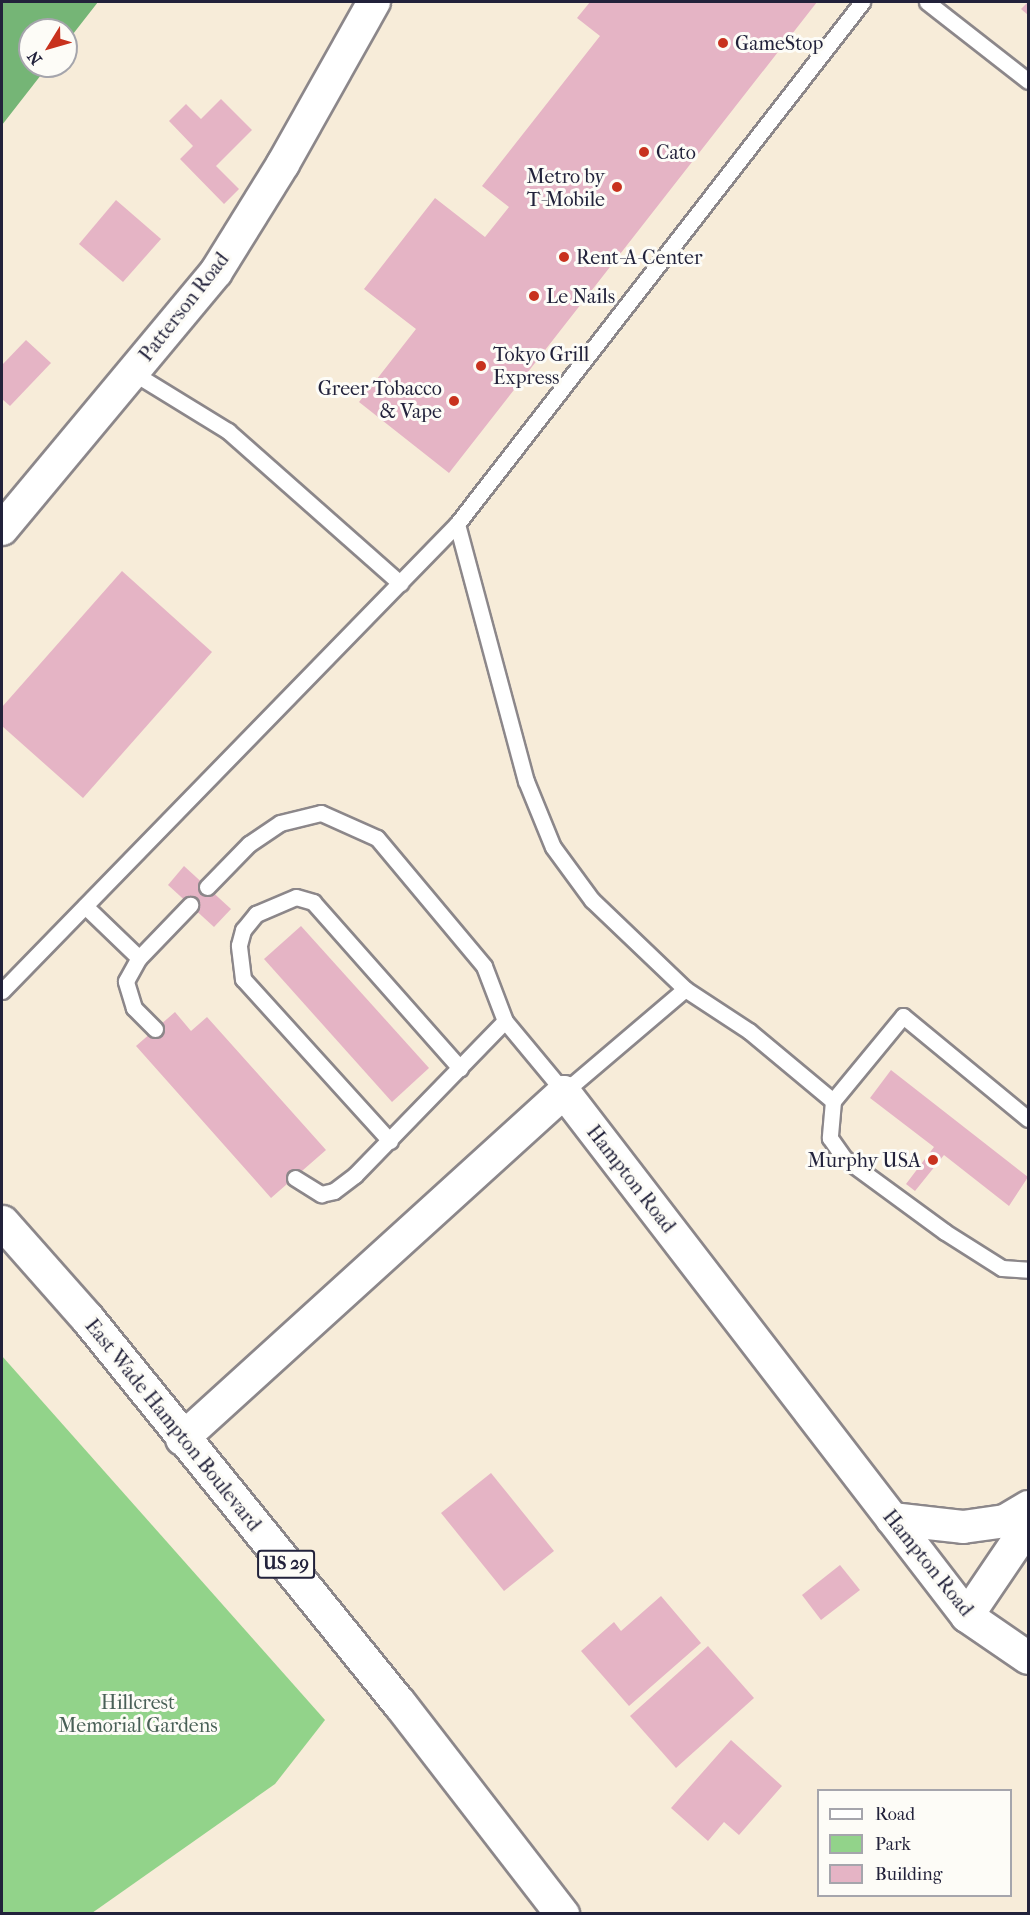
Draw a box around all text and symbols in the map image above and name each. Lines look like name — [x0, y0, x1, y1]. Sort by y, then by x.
north arrow — [18, 18, 78, 78]
place label: GameStop — [735, 31, 823, 55]
marker: GameStop — [716, 36, 730, 50]
text: N — [24, 47, 46, 69]
place label: Cato — [656, 140, 696, 164]
marker: Cato — [637, 145, 651, 159]
place label: Metro by T-Mobile — [527, 164, 605, 211]
marker: Metro by T-Mobile — [610, 180, 624, 194]
place label: Rent-A-Center — [576, 245, 702, 269]
street label: Patterson Road — [134, 248, 234, 366]
marker: Rent-A-Center — [557, 250, 571, 264]
place label: Le Nails — [546, 284, 615, 308]
marker: Le Nails — [527, 289, 541, 303]
place label: Tokyo Grill Express — [493, 342, 589, 389]
marker: Tokyo Grill Express — [474, 359, 488, 373]
place label: Greer Tobacco & Vape — [318, 377, 442, 424]
marker: Greer Tobacco & Vape — [447, 394, 461, 408]
street label: Hampton Road — [581, 1120, 681, 1238]
place label: Murphy USA — [808, 1148, 921, 1172]
marker: Murphy USA — [926, 1153, 940, 1167]
street label: East Wade Hampton Boulevard — [80, 1314, 266, 1536]
street label: Hampton Road — [878, 1505, 978, 1621]
road number: US 29 — [256, 1549, 316, 1579]
park label: Hillcrest Memorial Gardens — [58, 1690, 218, 1737]
legend — [817, 1789, 1012, 1897]
text: Road — [875, 1804, 915, 1825]
text: Park — [875, 1834, 911, 1855]
text: Building — [875, 1864, 942, 1885]

